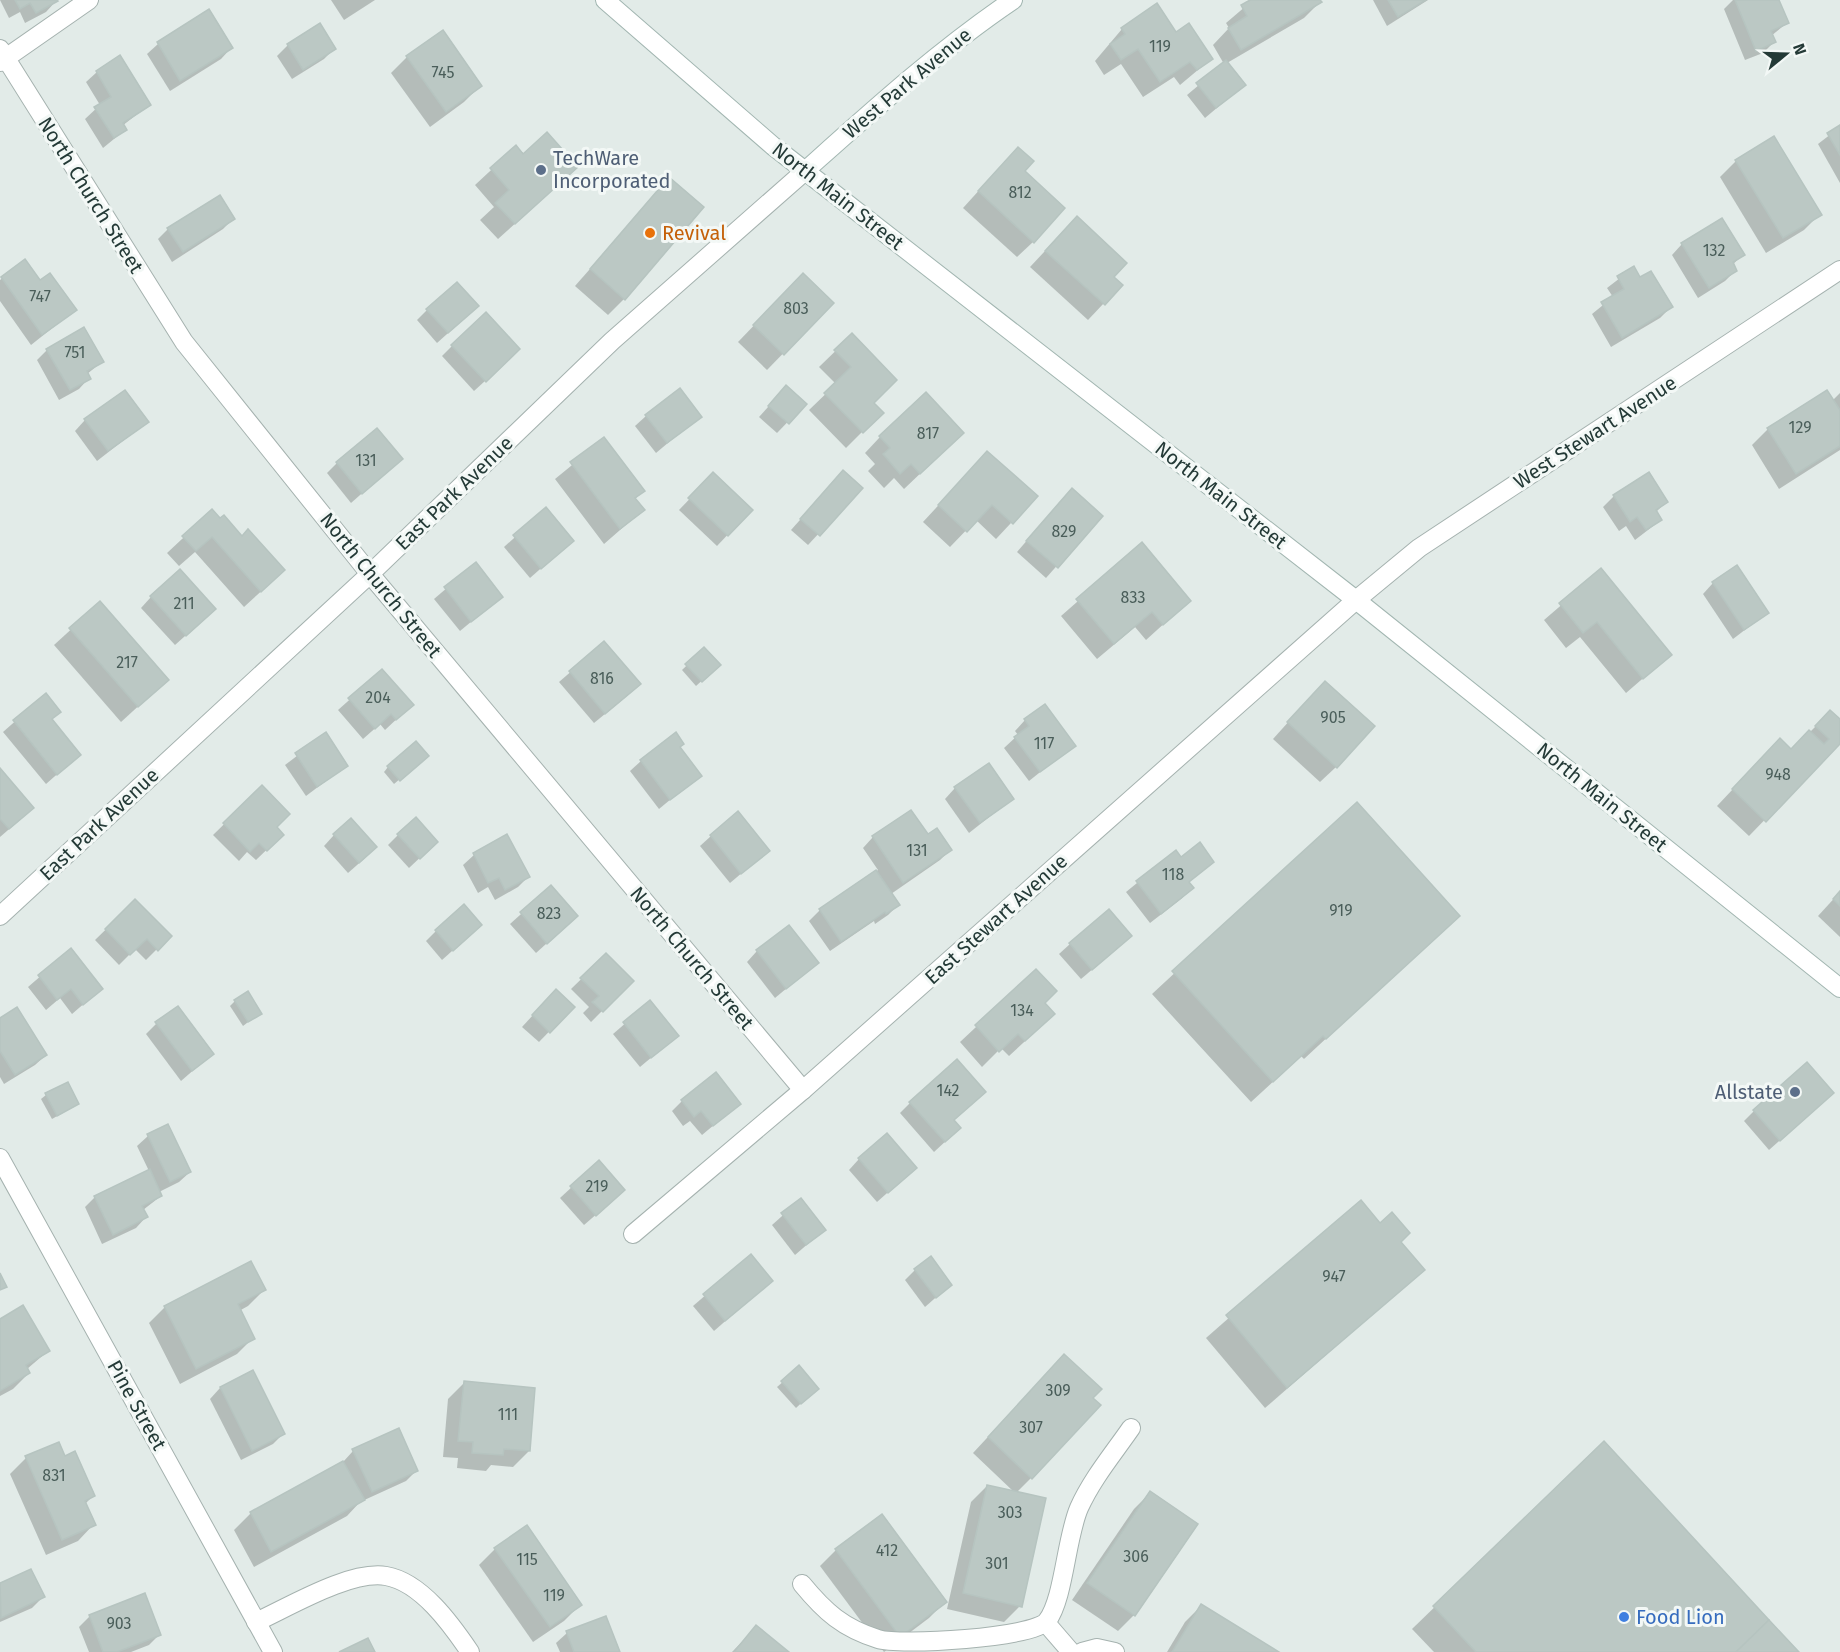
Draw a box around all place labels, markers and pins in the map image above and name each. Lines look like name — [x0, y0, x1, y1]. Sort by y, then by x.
place label: TechWare Incorporated — [553, 146, 670, 193]
marker: TechWare Incorporated — [534, 163, 548, 177]
place label: Revival — [662, 221, 726, 245]
marker: Revival — [643, 226, 657, 240]
place label: Allstate — [1715, 1080, 1783, 1104]
marker: Allstate — [1788, 1085, 1802, 1099]
place label: Food Lion — [1636, 1605, 1725, 1629]
marker: Food Lion — [1617, 1610, 1631, 1624]

